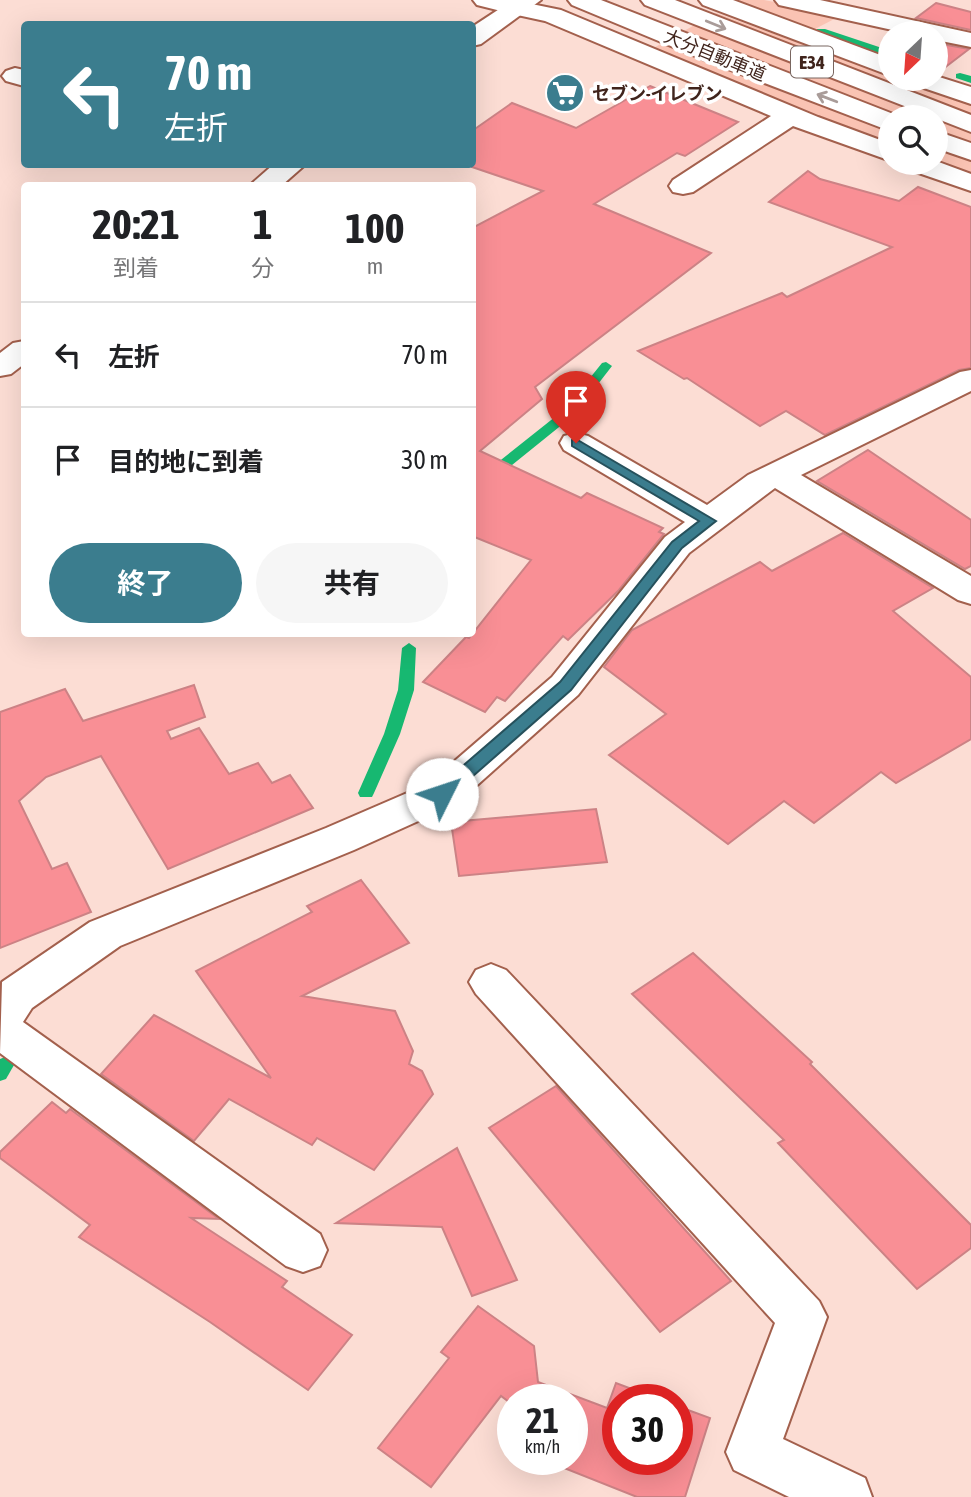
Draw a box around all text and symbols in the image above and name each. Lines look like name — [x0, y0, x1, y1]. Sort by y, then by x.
one-way arrow — [705, 20, 727, 33]
north arrow — [878, 21, 948, 91]
map controls — [878, 21, 948, 175]
street label: 大分自動車道 — [661, 25, 769, 85]
text: 70 m — [164, 44, 252, 100]
road number: E34 — [791, 46, 833, 78]
icon: left — [49, 49, 140, 140]
supermarket icon: セブン-イレブン — [544, 72, 586, 114]
place label: セブン-イレブン — [592, 83, 723, 104]
one-way arrow — [816, 91, 838, 103]
button: search — [878, 105, 948, 175]
text: 左折 — [164, 109, 228, 146]
text: 20:21 — [92, 200, 180, 248]
text: 1 — [253, 200, 272, 248]
text: 100 — [345, 204, 405, 252]
text: m — [367, 253, 383, 279]
text: 到着 — [113, 255, 159, 281]
text: 分 — [251, 255, 274, 281]
icon: left — [49, 336, 87, 374]
text: 70 m — [401, 340, 448, 370]
text: 左折 — [108, 342, 160, 372]
pin — [546, 371, 606, 443]
icon: arrive — [557, 382, 595, 420]
icon: arrive — [49, 441, 87, 479]
text: 30 m — [401, 445, 448, 475]
text: 目的地に到着 — [108, 447, 264, 477]
button: 終了 — [49, 543, 242, 623]
button: 共有 — [256, 543, 448, 623]
position arrow — [405, 757, 479, 831]
speed limit sign: 30 — [602, 1384, 693, 1475]
text: 21 — [526, 1400, 559, 1440]
text: km/h — [525, 1436, 560, 1457]

